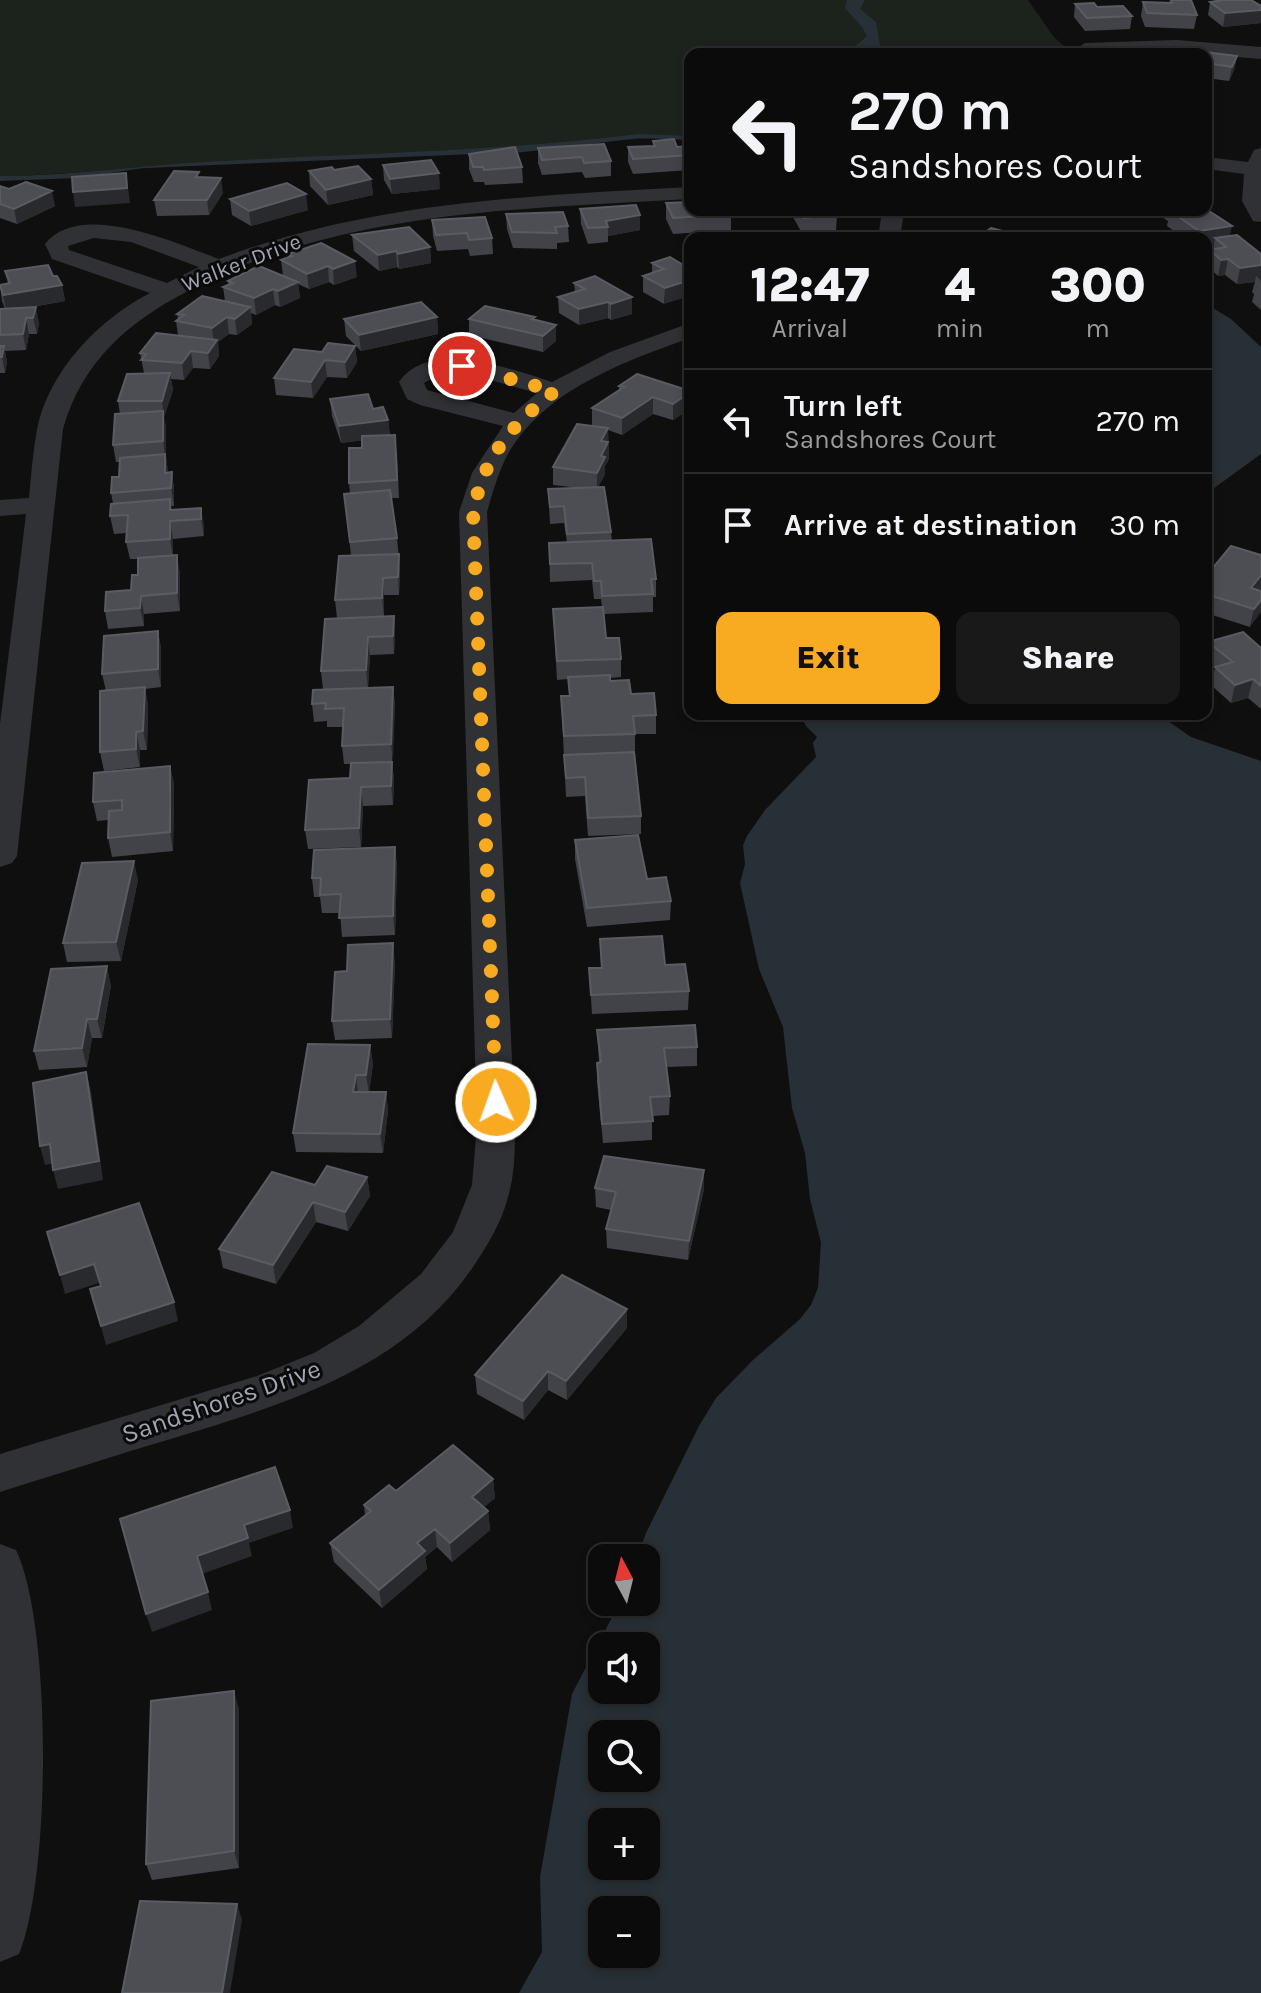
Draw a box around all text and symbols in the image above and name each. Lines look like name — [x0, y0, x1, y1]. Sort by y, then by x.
text: 270 m — [848, 78, 1012, 143]
icon: left — [716, 80, 820, 184]
text: Sandshores Court — [848, 145, 1142, 187]
street label: Walker Drive — [178, 228, 305, 298]
text: 12:47 — [750, 257, 870, 313]
text: 4 — [944, 257, 975, 313]
text: 300 — [1050, 257, 1146, 313]
text: Arrival — [772, 313, 848, 344]
text: min — [936, 313, 984, 344]
text: m — [1086, 313, 1110, 344]
pin — [428, 332, 496, 400]
icon: arrive — [440, 344, 484, 388]
text: Turn left — [784, 388, 902, 424]
icon: left — [716, 399, 760, 443]
text: 270 m — [1096, 403, 1180, 439]
text: Sandshores Court — [784, 424, 996, 455]
icon: arrive — [716, 503, 760, 547]
text: Arrive at destination — [784, 507, 1078, 543]
text: 30 m — [1109, 507, 1180, 543]
button: Exit — [716, 612, 940, 704]
button: Share — [956, 612, 1180, 704]
position arrow — [454, 1060, 538, 1144]
street label: Sandshores Drive — [118, 1353, 325, 1450]
north arrow — [588, 1544, 660, 1616]
map controls — [588, 1544, 660, 1968]
button: sound — [588, 1632, 660, 1704]
button: search — [588, 1720, 660, 1792]
button: + — [588, 1808, 660, 1880]
button: − — [588, 1896, 660, 1968]

